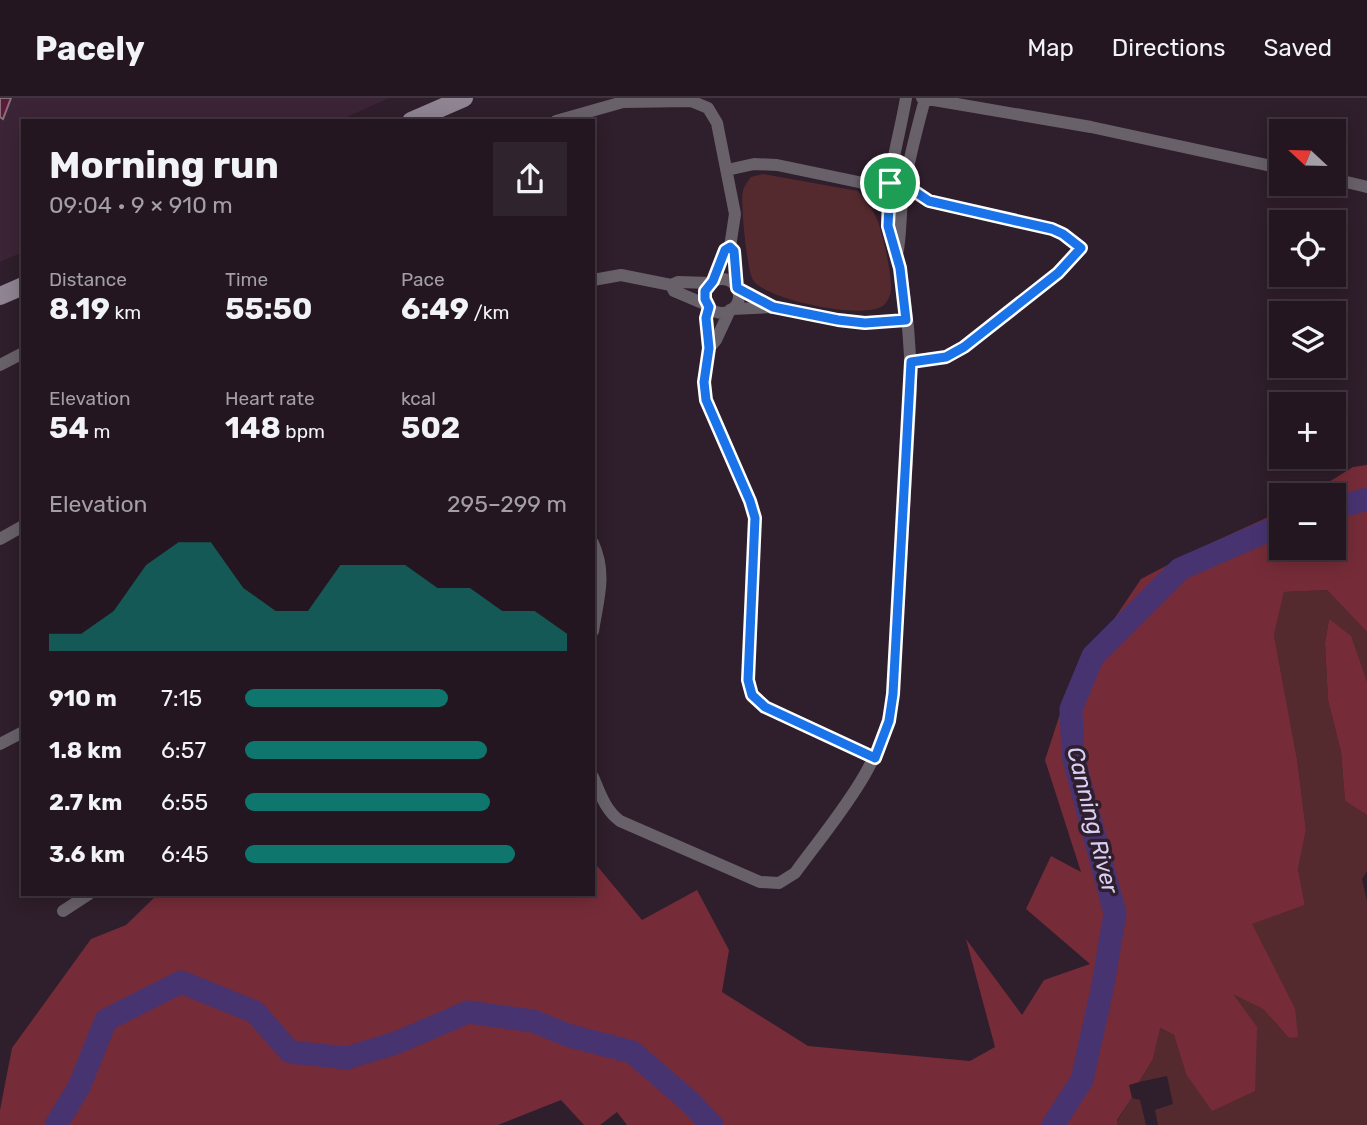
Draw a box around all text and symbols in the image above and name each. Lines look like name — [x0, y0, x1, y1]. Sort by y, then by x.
text: Pacely — [35, 29, 145, 68]
text: Map — [1027, 34, 1074, 62]
text: Directions — [1112, 34, 1225, 62]
text: Saved — [1263, 34, 1332, 62]
north arrow — [1269, 119, 1346, 196]
map controls — [1269, 119, 1346, 560]
text: Morning run — [49, 142, 279, 188]
button: share — [493, 142, 567, 216]
pin — [860, 153, 920, 213]
icon: arrive — [871, 164, 909, 202]
text: 09:04 · 9 × 910 m — [49, 191, 233, 219]
button: locate — [1269, 210, 1346, 287]
text: Distance — [49, 268, 127, 291]
text: Time — [225, 268, 268, 291]
text: Pace — [401, 268, 445, 291]
text: 8.19 — [49, 291, 110, 327]
text: 55:50 — [225, 291, 312, 327]
text: 6:49 — [401, 291, 469, 327]
text: km — [110, 301, 141, 324]
text: /km — [469, 301, 509, 324]
button: layers — [1269, 301, 1346, 378]
text: Elevation — [49, 387, 130, 410]
text: Heart rate — [225, 387, 315, 410]
text: kcal — [401, 387, 436, 410]
button: + — [1269, 392, 1346, 469]
text: 54 — [49, 410, 89, 446]
text: 148 — [225, 410, 281, 446]
text: 502 — [401, 410, 460, 446]
text: m — [89, 420, 110, 443]
text: bpm — [281, 420, 325, 443]
button: − — [1269, 483, 1346, 560]
text: Elevation — [49, 490, 148, 518]
text: 295–299 m — [447, 490, 567, 518]
text: 910 m — [49, 684, 117, 712]
text: 7:15 — [161, 684, 202, 712]
text: 1.8 km — [49, 736, 122, 764]
text: 6:57 — [161, 736, 206, 764]
water label: Canning River — [1061, 744, 1125, 897]
text: 2.7 km — [49, 788, 122, 816]
text: 6:55 — [161, 788, 208, 816]
text: 3.6 km — [49, 840, 125, 868]
text: 6:45 — [161, 840, 209, 868]

